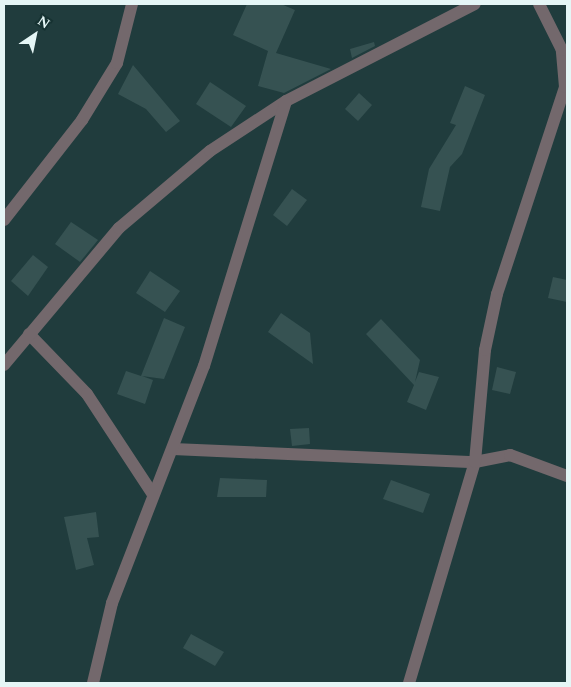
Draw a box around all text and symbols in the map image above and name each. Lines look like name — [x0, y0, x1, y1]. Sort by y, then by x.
north arrow — [10, 10, 60, 60]
text: N — [33, 10, 54, 34]

